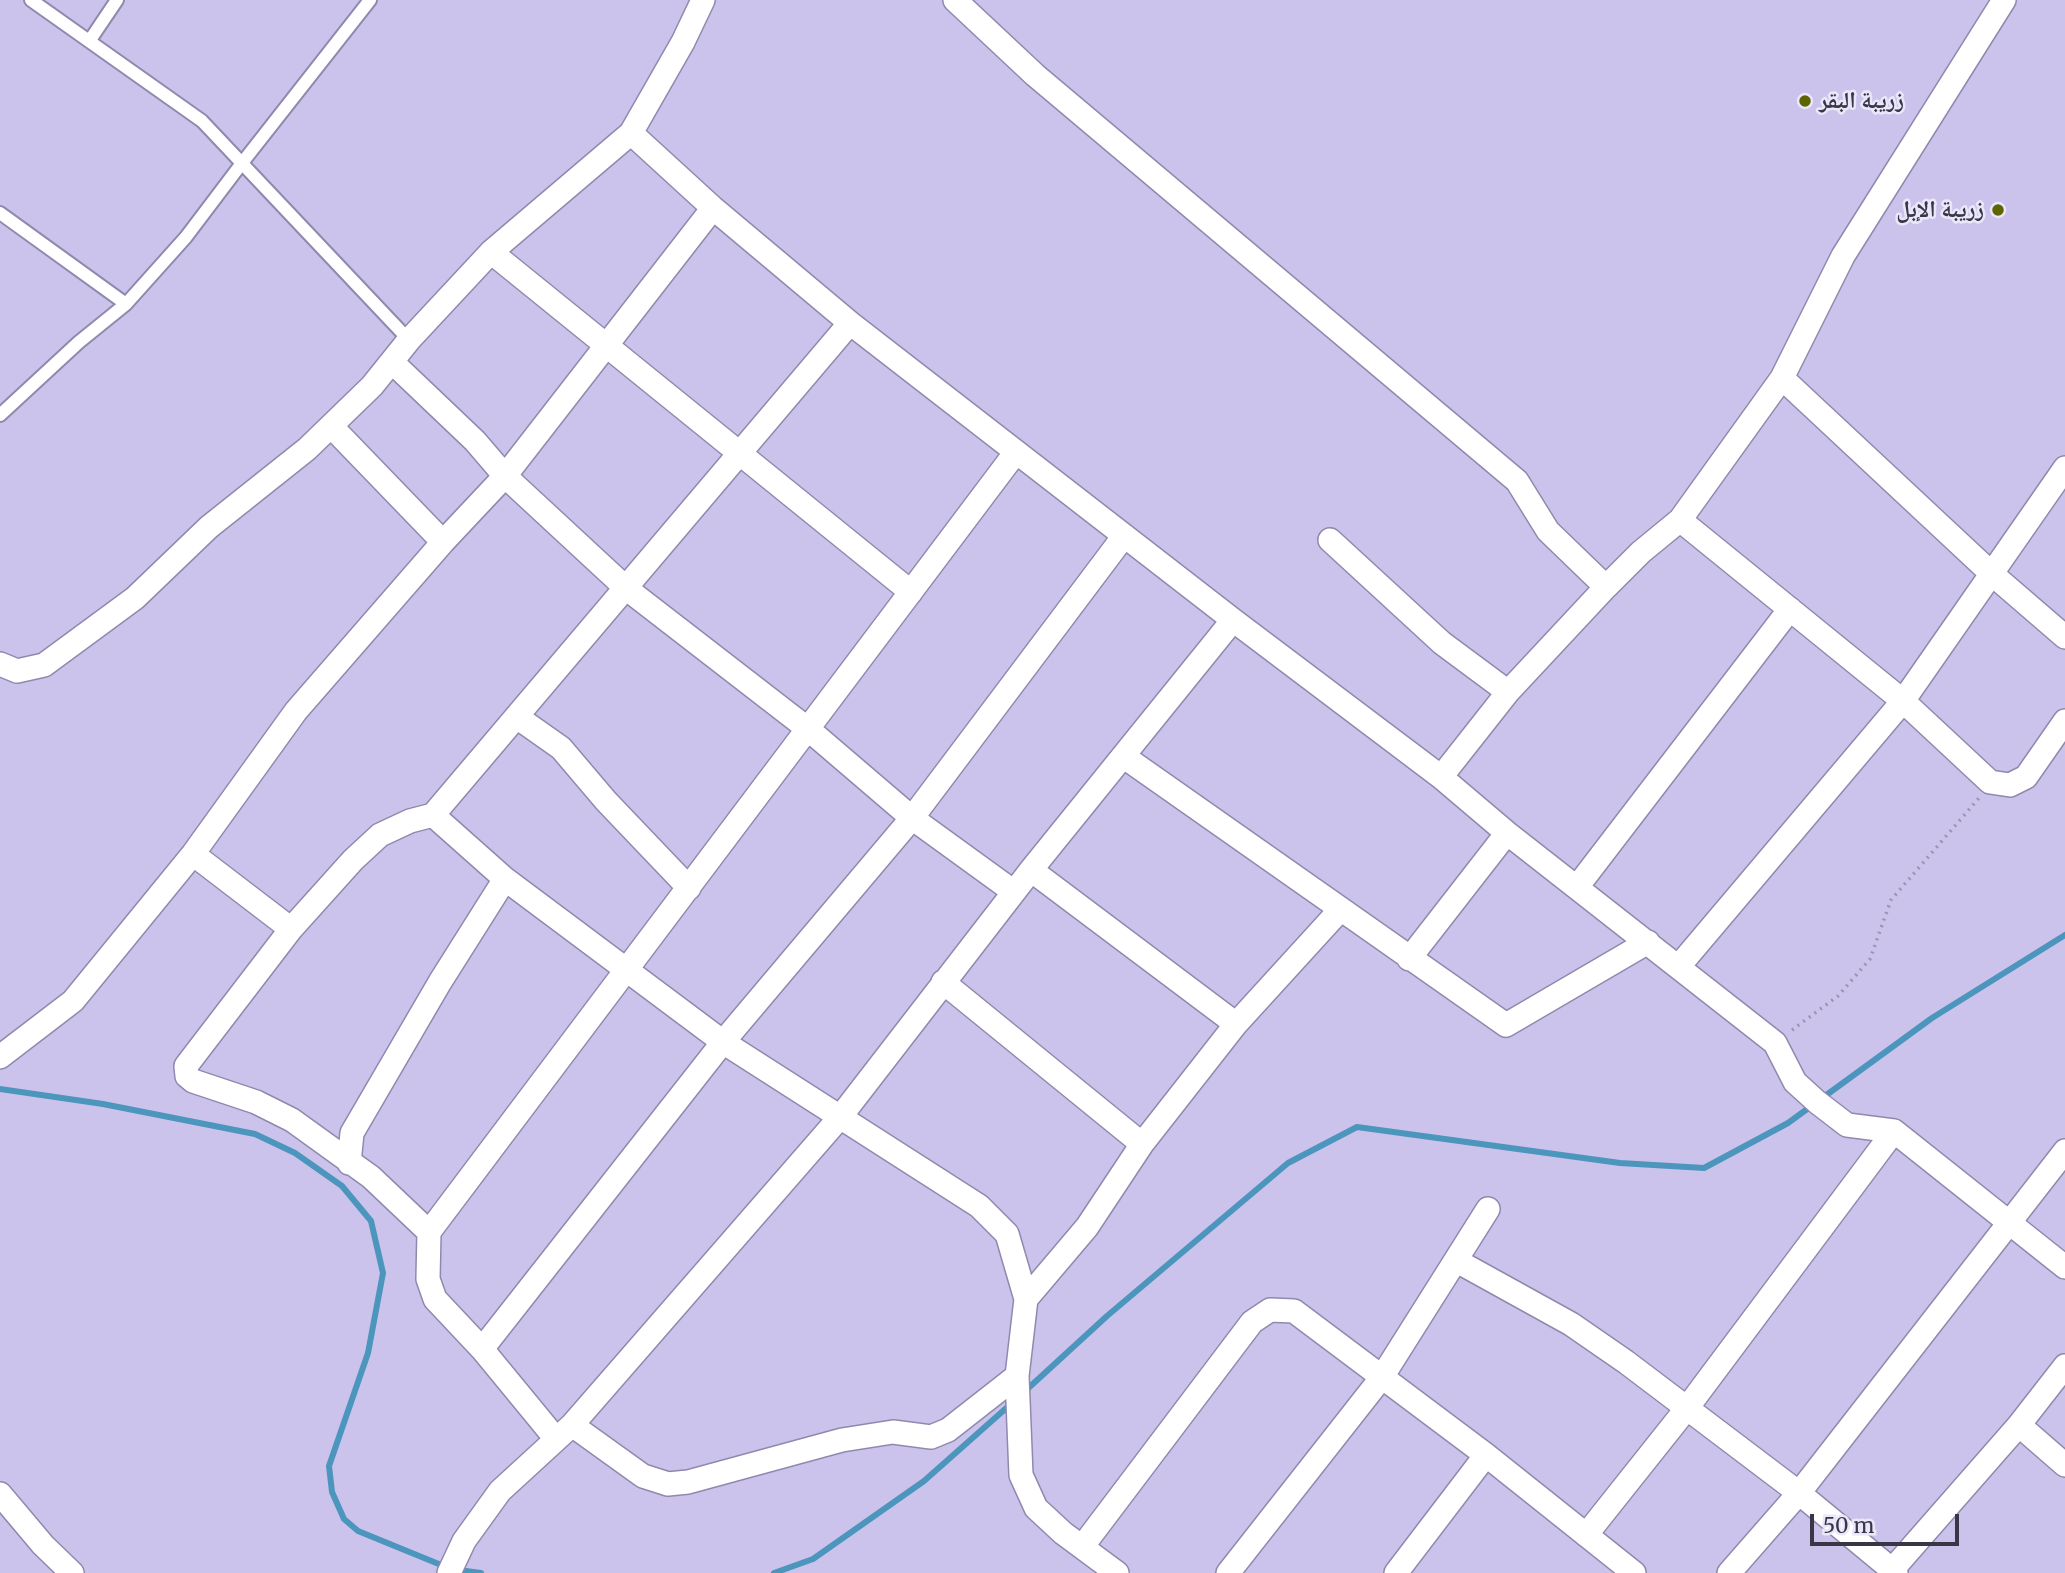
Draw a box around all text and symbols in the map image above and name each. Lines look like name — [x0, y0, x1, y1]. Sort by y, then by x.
place label: زريبة البقر — [1819, 87, 1904, 115]
marker: زريبة البقر — [1797, 93, 1813, 109]
place label: زريبة الإبل — [1896, 196, 1984, 224]
marker: زريبة الإبل — [1990, 202, 2006, 218]
scale bar — [1813, 1500, 1962, 1544]
text: 50 m — [1823, 1512, 1874, 1539]

